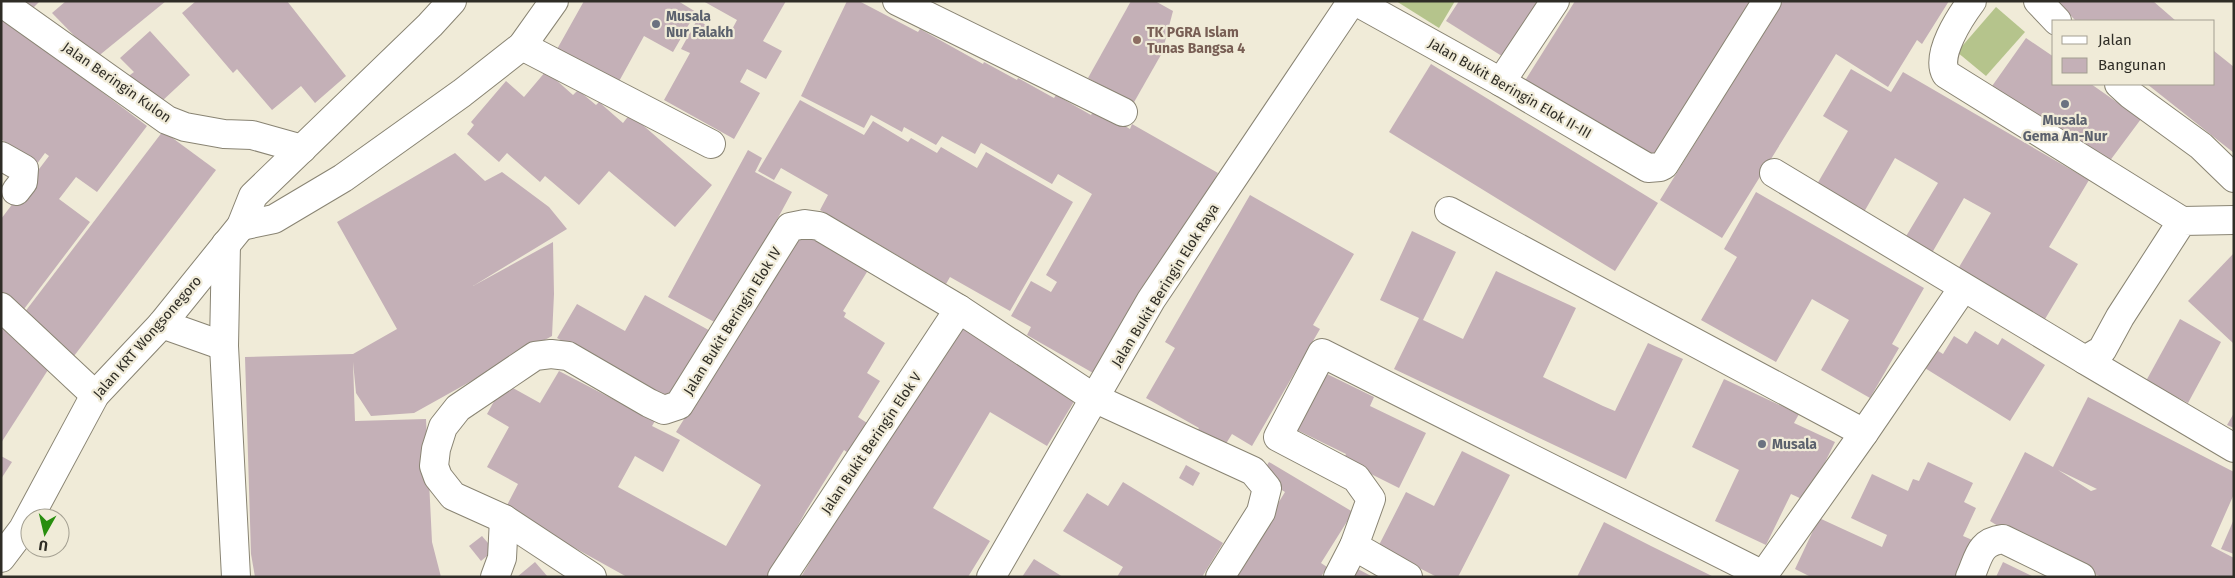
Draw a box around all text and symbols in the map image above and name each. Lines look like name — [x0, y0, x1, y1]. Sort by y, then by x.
place label: Musala Nur Falakh — [666, 8, 733, 41]
marker: Musala Nur Falakh — [650, 18, 662, 30]
legend — [2052, 20, 2215, 85]
place label: TK PGRA Islam Tunas Bangsa 4 — [1147, 24, 1245, 57]
text: Jalan — [2098, 31, 2132, 49]
marker: TK PGRA Islam Tunas Bangsa 4 — [1131, 34, 1143, 46]
street label: Jalan Bukit Beringin Elok II-III — [1425, 35, 1594, 142]
street label: Jalan Beringin Kulon — [59, 39, 174, 126]
text: Bangunan — [2098, 56, 2166, 74]
marker: Musala Gema An-Nur — [2059, 98, 2071, 110]
place label: Musala Gema An-Nur — [2023, 112, 2108, 145]
street label: Jalan Bukit Beringin Elok Raya — [1108, 201, 1223, 370]
street label: Jalan Bukit Beringin Elok IV — [680, 244, 785, 398]
street label: Jalan KRT Wongsonegoro — [90, 273, 205, 402]
street label: Jalan Bukit Beringin Elok V — [818, 369, 925, 517]
place label: Musala — [1772, 436, 1817, 453]
marker: Musala — [1756, 438, 1768, 450]
north arrow — [20, 508, 70, 558]
text: U — [38, 536, 49, 554]

